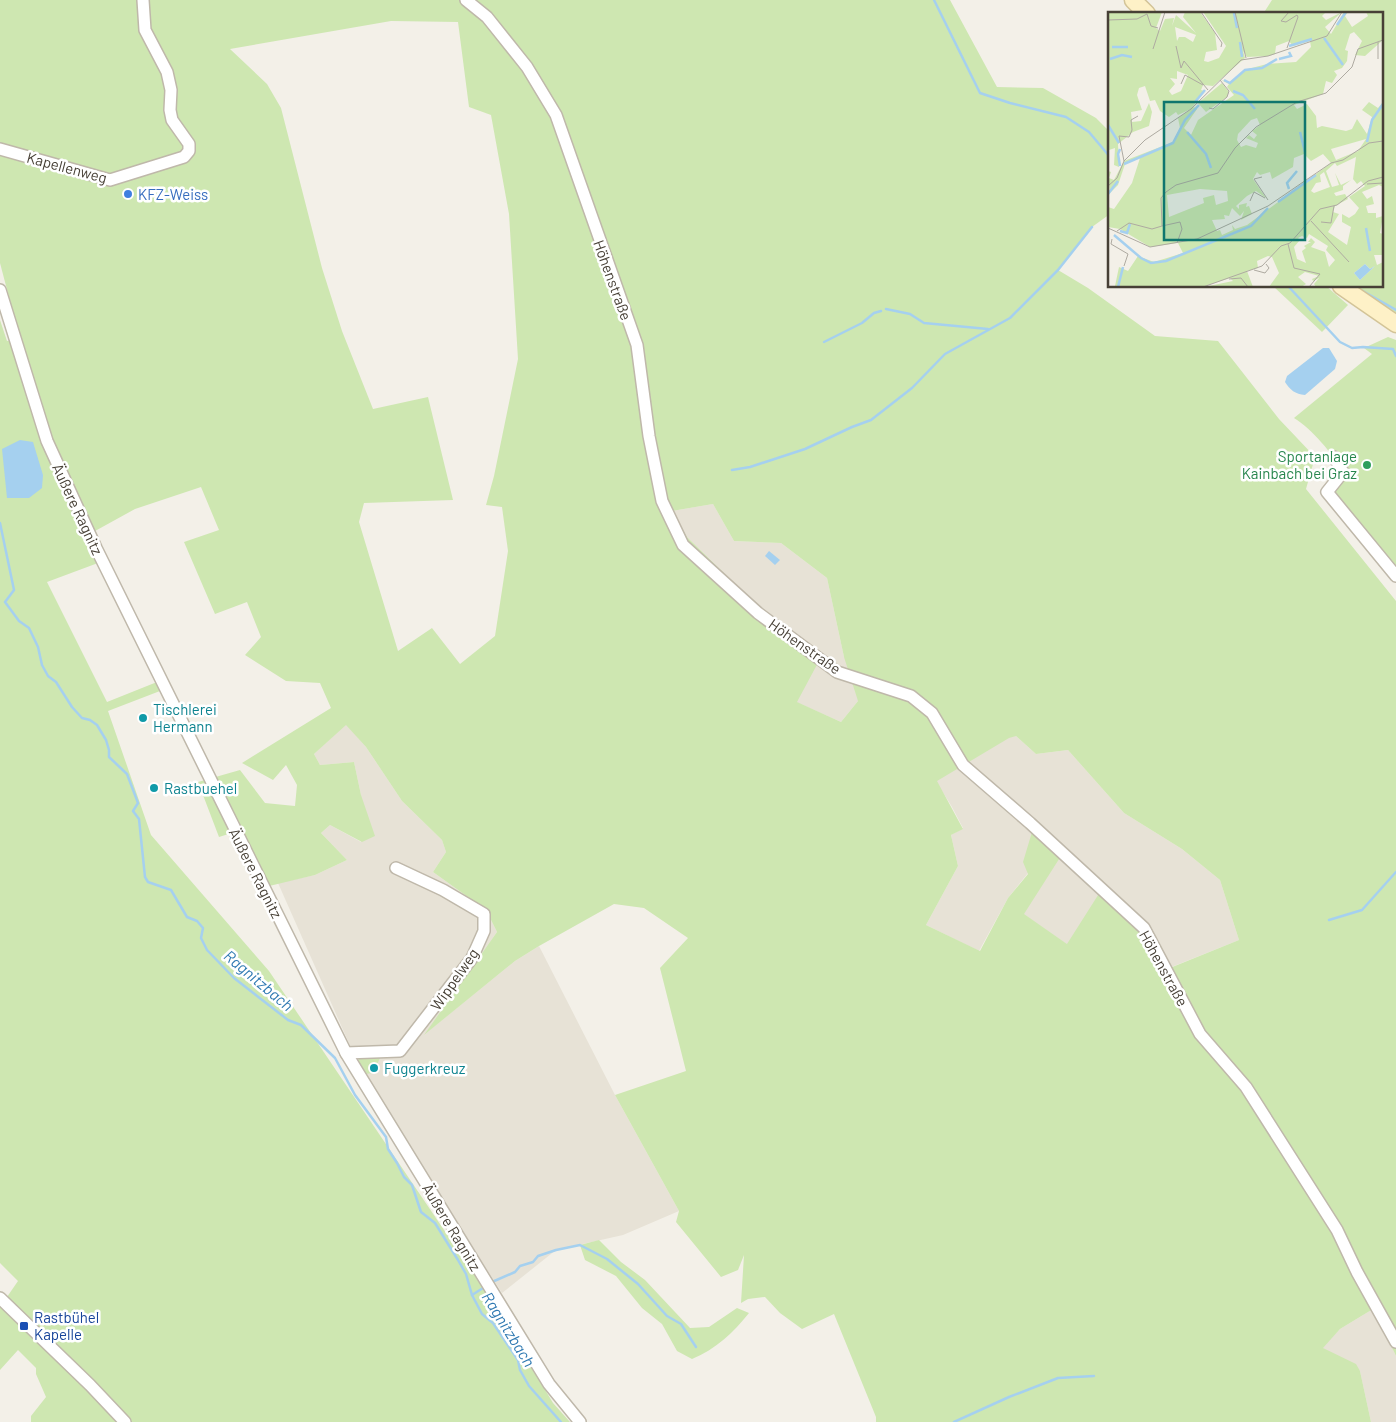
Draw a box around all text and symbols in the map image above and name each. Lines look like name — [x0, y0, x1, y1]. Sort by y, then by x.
inset map — [1108, 12, 1384, 288]
street label: Kapellenweg — [25, 148, 109, 186]
place label: KFZ-Weiss — [138, 185, 208, 203]
marker: KFZ-Weiss — [122, 188, 134, 200]
street label: Höhenstraße — [590, 237, 636, 323]
place label: Sportanlage Kainbach bei Graz — [1242, 447, 1357, 482]
marker: Sportanlage Kainbach bei Graz — [1361, 459, 1373, 471]
street label: Äußere Ragnitz — [49, 460, 107, 558]
street label: Höhenstraße — [765, 615, 845, 677]
place label: Tischlerei Hermann — [153, 700, 217, 735]
marker: Tischlerei Hermann — [137, 712, 149, 724]
place label: Rastbuehel — [164, 779, 237, 797]
marker: Rastbuehel — [148, 782, 160, 794]
street label: Äußere Ragnitz — [226, 825, 287, 921]
street label: Höhenstraße — [1136, 927, 1192, 1009]
street label: Wippelweg — [426, 945, 482, 1013]
water label: Ragnitzbach — [221, 946, 297, 1014]
place label: Fuggerkreuz — [384, 1059, 466, 1077]
marker: Fuggerkreuz — [368, 1062, 380, 1074]
street label: Äußere Ragnitz — [419, 1180, 485, 1274]
water label: Ragnitzbach — [479, 1288, 539, 1370]
place label: Rastbühel Kapelle — [34, 1308, 99, 1343]
marker: Rastbühel Kapelle — [18, 1320, 30, 1332]

